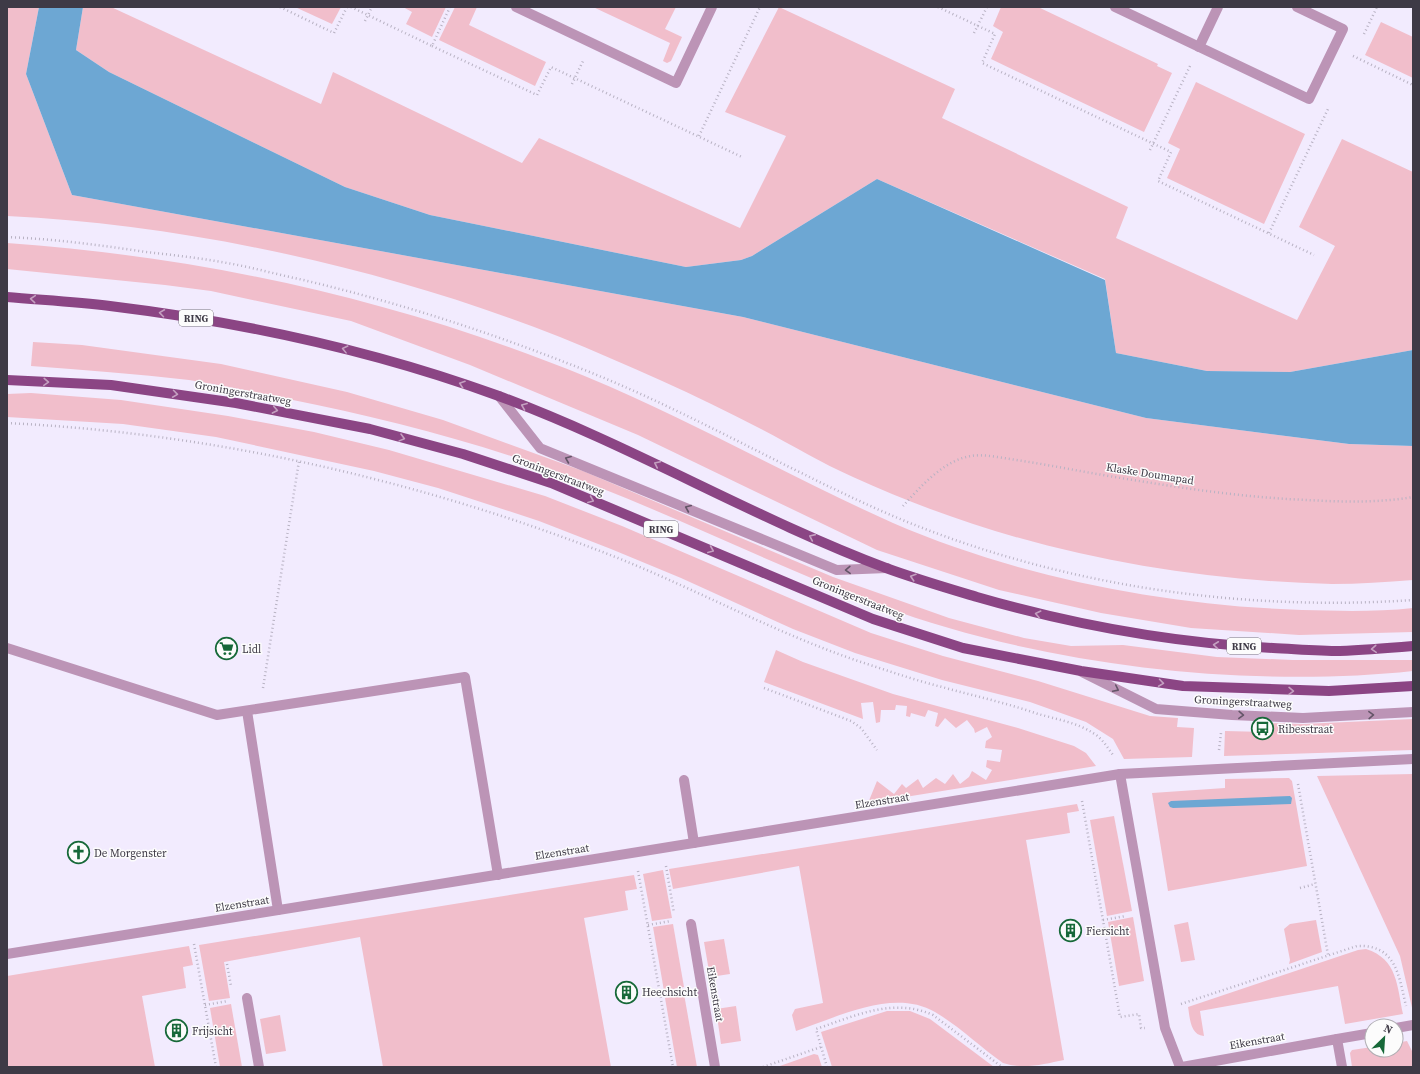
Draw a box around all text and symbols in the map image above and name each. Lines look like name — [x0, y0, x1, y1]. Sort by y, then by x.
one-way arrow — [30, 295, 36, 304]
one-way arrow — [159, 309, 165, 318]
road number: RING — [179, 310, 213, 326]
one-way arrow — [342, 346, 348, 354]
street label: Groningerstraatweg — [194, 377, 293, 409]
one-way arrow — [43, 378, 49, 386]
one-way arrow — [459, 380, 466, 389]
one-way arrow — [172, 389, 178, 398]
one-way arrow — [520, 403, 527, 411]
one-way arrow — [271, 406, 278, 414]
one-way arrow — [398, 433, 405, 442]
street label: Groningerstraatweg — [510, 450, 607, 500]
one-way arrow — [565, 455, 572, 463]
street label: Klaske Doumapad — [1105, 460, 1196, 488]
one-way arrow — [653, 461, 661, 469]
one-way arrow — [587, 495, 595, 503]
one-way arrow — [685, 505, 693, 513]
road number: RING — [644, 521, 678, 537]
one-way arrow — [809, 534, 817, 542]
one-way arrow — [708, 546, 715, 554]
one-way arrow — [845, 566, 851, 574]
street label: Groningerstraatweg — [810, 573, 906, 623]
one-way arrow — [910, 573, 917, 582]
one-way arrow — [1035, 610, 1041, 618]
supermarket icon: Lidl — [214, 636, 240, 662]
road number: RING — [1227, 638, 1261, 654]
one-way arrow — [1213, 640, 1219, 649]
place label: Lidl — [242, 642, 261, 657]
one-way arrow — [1371, 644, 1377, 653]
one-way arrow — [1158, 678, 1164, 687]
one-way arrow — [1111, 684, 1119, 691]
one-way arrow — [1288, 687, 1294, 695]
street label: Groningerstraatweg — [1194, 692, 1292, 712]
one-way arrow — [1238, 711, 1244, 720]
one-way arrow — [1368, 711, 1374, 720]
bus stop icon: Ribesstraat — [1249, 716, 1275, 742]
place label: Ribesstraat — [1278, 722, 1333, 737]
street label: Elzenstraat — [854, 789, 911, 813]
church icon: De Morgenster — [65, 840, 91, 866]
street label: Elzenstraat — [534, 840, 591, 864]
place label: De Morgenster — [94, 846, 167, 861]
street label: Elzenstraat — [214, 892, 271, 916]
building icon: Fiersicht — [1058, 918, 1084, 944]
place label: Fiersicht — [1086, 924, 1130, 939]
street label: Eikenstraat — [703, 965, 727, 1023]
building icon: Heechsicht — [613, 979, 639, 1005]
place label: Heechsicht — [642, 985, 697, 1000]
building icon: Frijsicht — [164, 1018, 190, 1044]
north arrow — [1364, 1018, 1404, 1058]
text: N — [1381, 1021, 1395, 1038]
place label: Frijsicht — [192, 1024, 233, 1039]
street label: Eikenstraat — [1228, 1029, 1286, 1053]

